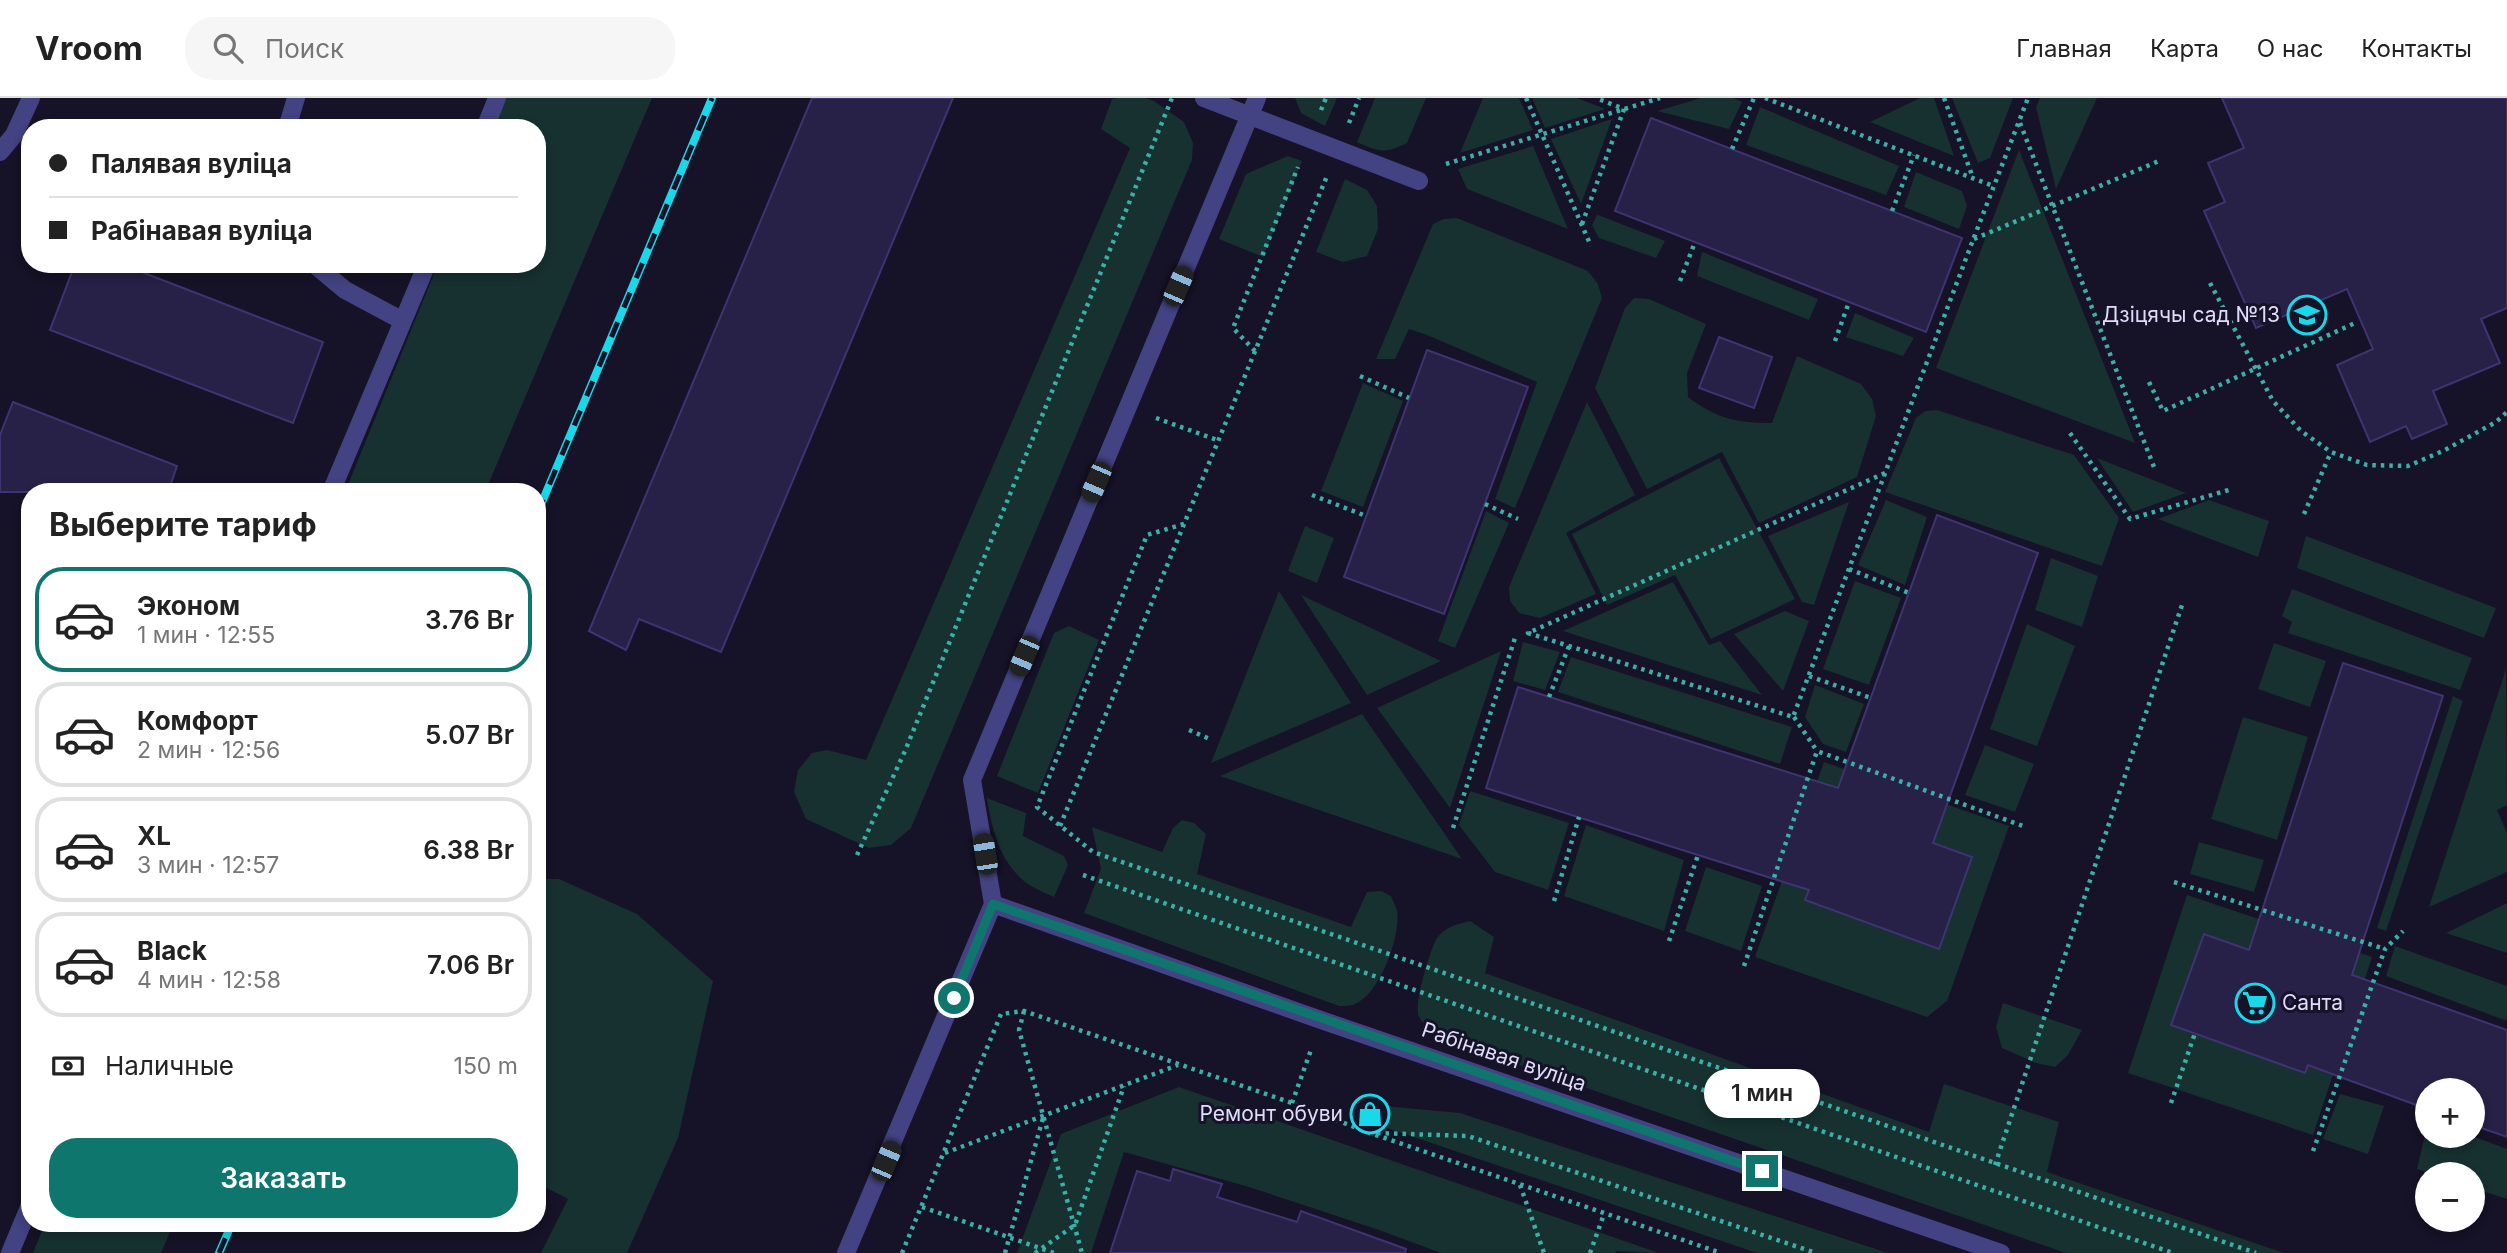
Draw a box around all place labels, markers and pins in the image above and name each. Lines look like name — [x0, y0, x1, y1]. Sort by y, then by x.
school or university icon: Дзіцячы сад №13 — [2286, 294, 2328, 336]
place label: Дзіцячы сад №13 — [2102, 302, 2280, 327]
supermarket icon: Санта — [2234, 982, 2276, 1024]
place label: Санта — [2282, 990, 2343, 1015]
shop icon: Ремонт обуви — [1349, 1093, 1391, 1135]
place label: Ремонт обуви — [1199, 1101, 1343, 1126]

